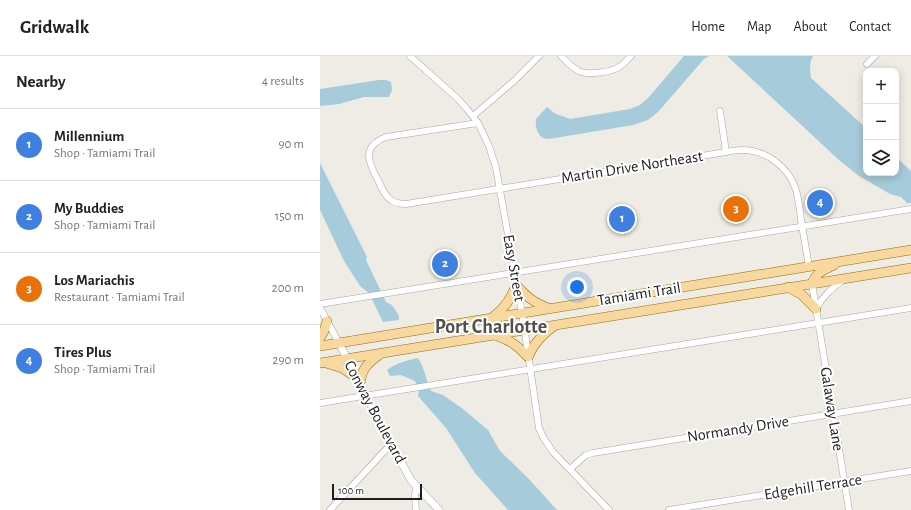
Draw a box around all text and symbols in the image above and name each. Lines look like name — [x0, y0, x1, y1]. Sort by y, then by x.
text: Gridwalk — [20, 18, 89, 37]
text: Home — [691, 20, 725, 34]
text: Map — [747, 20, 771, 34]
text: About — [793, 20, 827, 34]
text: Contact — [849, 20, 891, 34]
map controls — [863, 68, 899, 176]
button: + — [863, 68, 899, 104]
text: Nearby — [16, 73, 66, 90]
text: 4 results — [262, 75, 304, 88]
button: − — [863, 104, 899, 140]
text: Millennium — [54, 129, 124, 144]
text: 1 — [27, 138, 31, 151]
text: 90 m — [278, 138, 304, 151]
button: layers — [863, 140, 899, 176]
text: Shop · Tamiami Trail — [54, 147, 156, 160]
street label: Martin Drive Northeast — [560, 148, 704, 186]
pin: 4 — [807, 188, 833, 218]
pin: 3 — [723, 194, 749, 224]
text: My Buddies — [54, 201, 124, 216]
pin: 1 — [609, 204, 635, 234]
text: 2 — [26, 210, 32, 223]
text: 150 m — [275, 210, 304, 223]
text: Shop · Tamiami Trail — [54, 219, 156, 232]
street label: Easy Street — [499, 233, 528, 303]
pin: 2 — [432, 249, 458, 279]
text: Los Mariachis — [54, 273, 135, 288]
your location — [567, 277, 587, 297]
street label: Tamiami Trail — [596, 280, 682, 308]
text: 3 — [26, 282, 32, 295]
text: 200 m — [272, 282, 304, 295]
text: Restaurant · Tamiami Trail — [54, 291, 185, 304]
district label: Port Charlotte — [435, 317, 547, 337]
text: Tires Plus — [54, 345, 112, 360]
text: 4 — [26, 354, 32, 367]
text: 290 m — [273, 354, 304, 367]
street label: Conway Boulevard — [340, 358, 409, 466]
text: Shop · Tamiami Trail — [54, 363, 156, 376]
street label: Galaway Lane — [816, 366, 847, 452]
street label: Normandy Drive — [686, 413, 790, 446]
street label: Edgehill Terrace — [763, 471, 863, 503]
scale bar — [332, 482, 422, 501]
text: 100 m — [338, 485, 364, 496]

